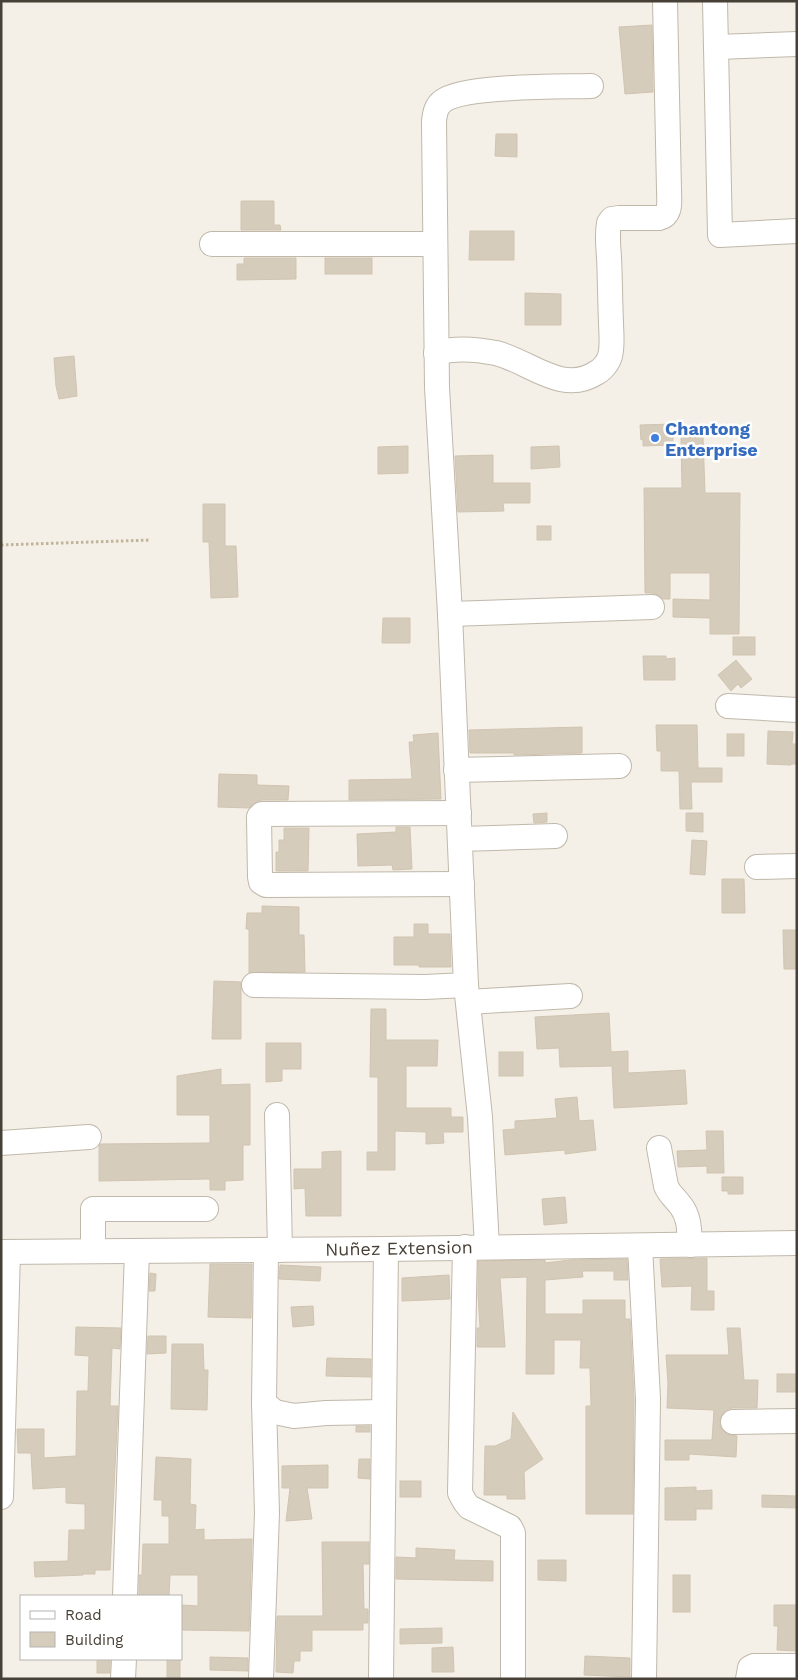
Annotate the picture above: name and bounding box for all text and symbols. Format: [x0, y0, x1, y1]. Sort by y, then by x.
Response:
place label: Chantong Enterprise [665, 418, 758, 460]
marker: Chantong Enterprise [649, 432, 661, 444]
street label: Nuñez Extension [325, 1236, 473, 1260]
legend [20, 1595, 182, 1660]
text: Road [65, 1606, 102, 1624]
text: Building [65, 1631, 123, 1649]

